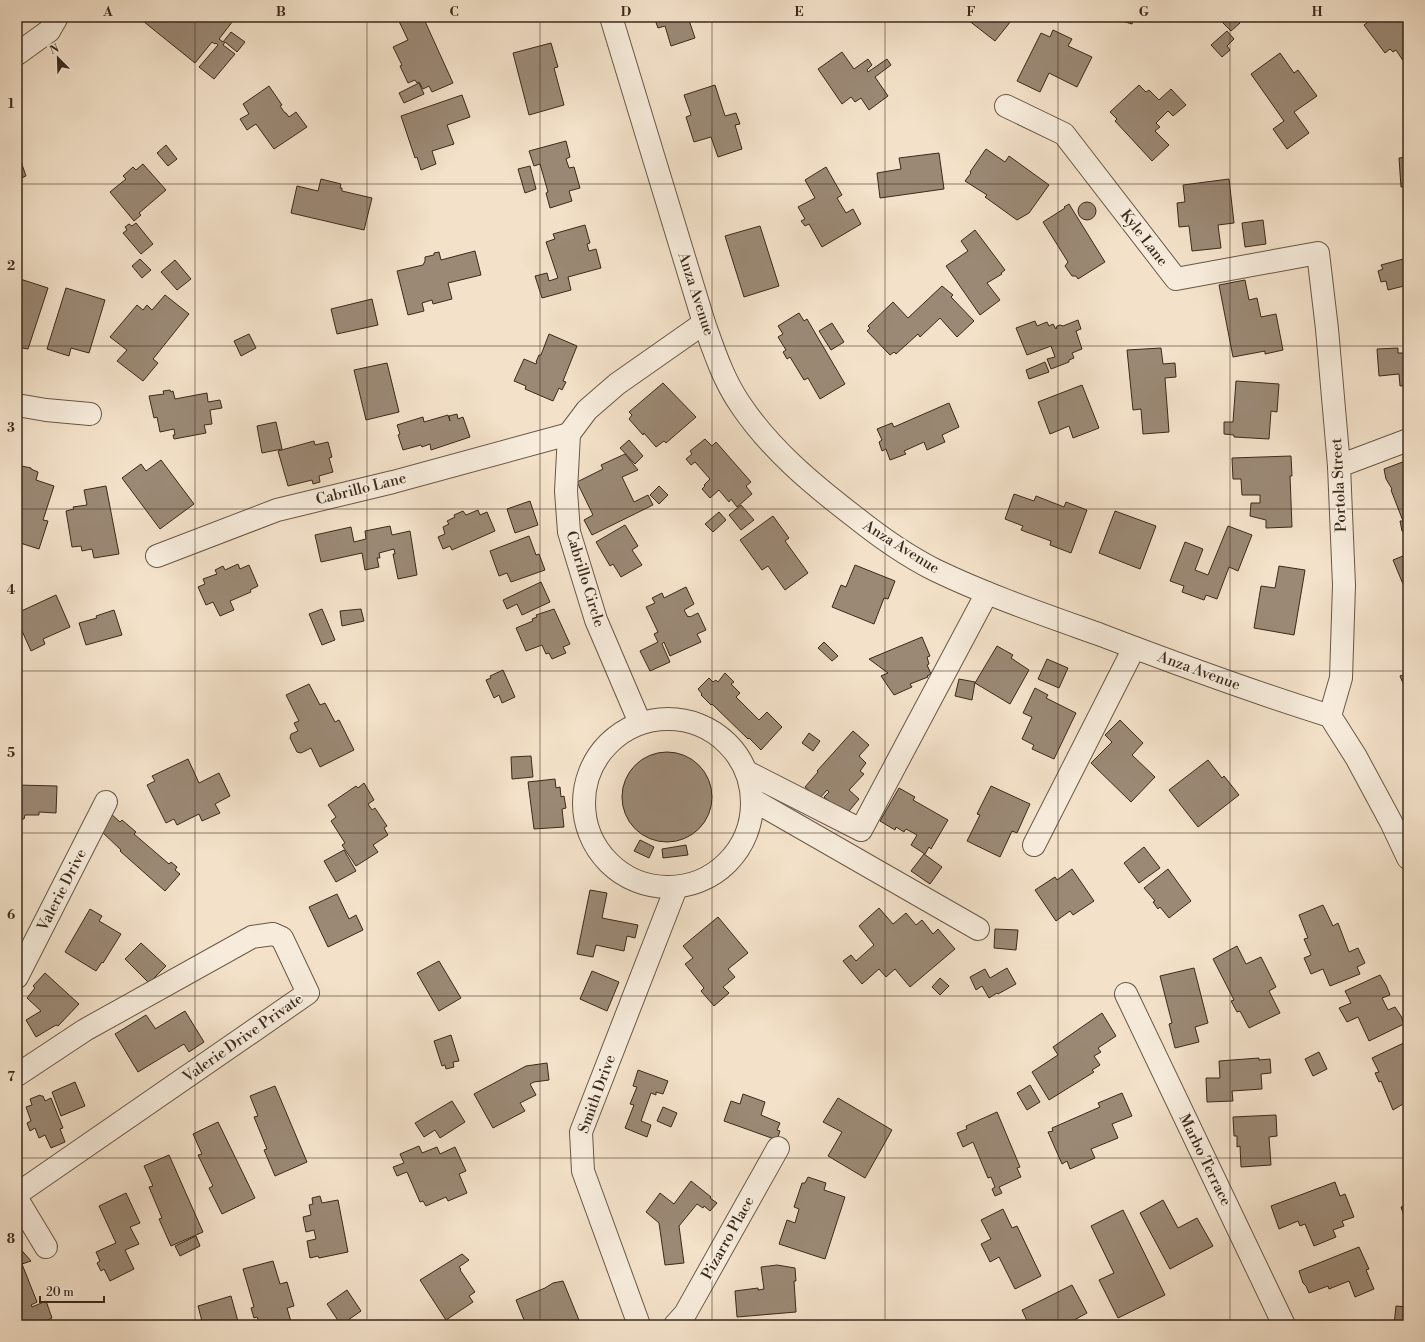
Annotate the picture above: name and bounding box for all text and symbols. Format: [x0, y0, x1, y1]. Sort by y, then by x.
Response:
text: A [102, 4, 113, 20]
text: B [276, 4, 286, 20]
text: C [449, 4, 459, 20]
text: D [621, 4, 631, 20]
text: E [794, 4, 804, 20]
text: F [966, 4, 976, 20]
text: G [1139, 4, 1150, 20]
text: H [1312, 4, 1323, 20]
north arrow [38, 38, 78, 78]
text: N [48, 41, 61, 58]
text: 1 [8, 96, 15, 112]
street label: Kyle Lane [1116, 206, 1172, 270]
street label: Anza Avenue [673, 249, 718, 338]
text: 2 [7, 258, 15, 274]
text: 3 [7, 420, 15, 436]
street label: Portola Street [1327, 437, 1351, 532]
street label: Cabrillo Lane [314, 469, 408, 509]
street label: Anza Avenue [858, 515, 943, 578]
street label: Cabrillo Circle [561, 529, 609, 629]
text: 4 [7, 582, 16, 598]
street label: Anza Avenue [1154, 647, 1243, 695]
text: 5 [7, 745, 15, 761]
street label: Valerie Drive [33, 846, 91, 935]
text: 6 [7, 907, 15, 923]
street label: Valerie Drive Private [178, 989, 307, 1087]
street label: Smith Drive [574, 1052, 620, 1136]
text: 7 [7, 1069, 15, 1085]
street label: Marbo Terrace [1175, 1111, 1235, 1209]
street label: Pizarro Place [697, 1193, 759, 1283]
text: 8 [7, 1231, 15, 1247]
scale bar [40, 1278, 104, 1304]
text: 20 m [46, 1285, 74, 1300]

